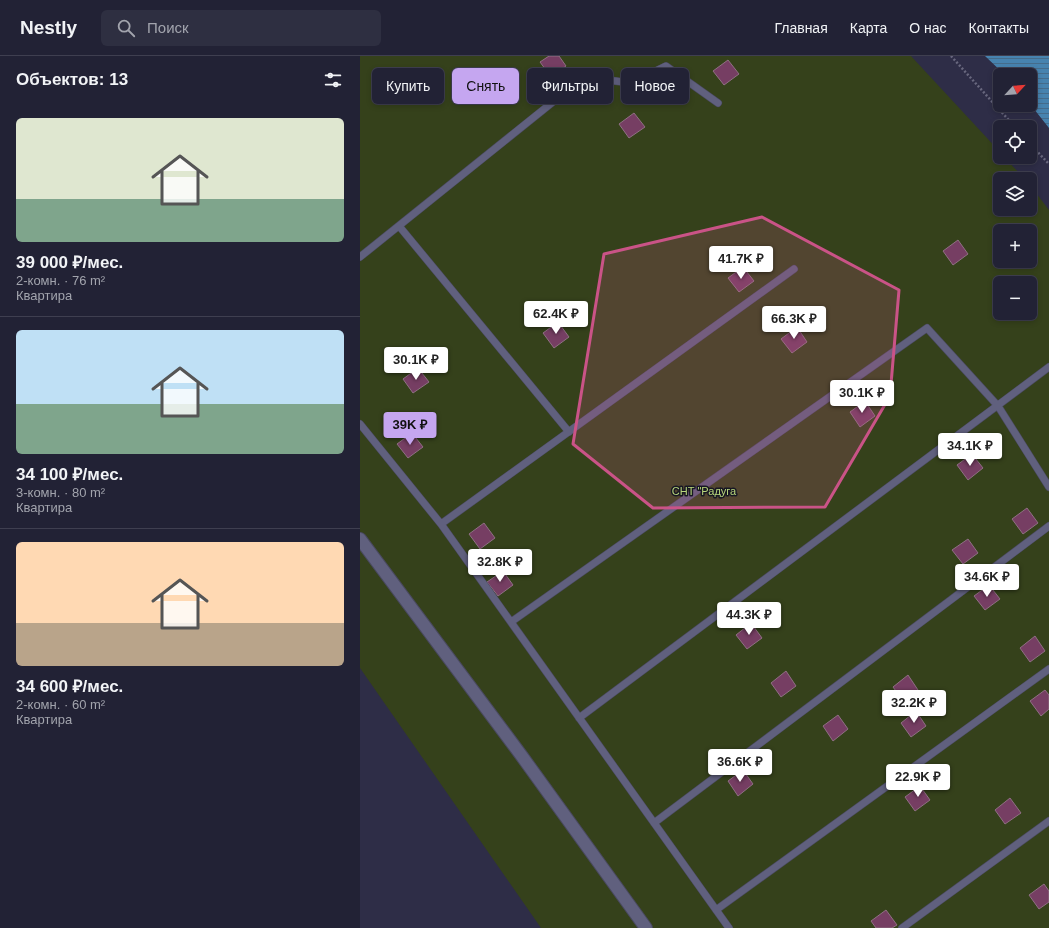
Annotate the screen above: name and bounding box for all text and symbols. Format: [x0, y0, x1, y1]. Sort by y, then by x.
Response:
search box [101, 10, 381, 46]
text: Nestly [20, 17, 77, 38]
icon: search [115, 17, 137, 39]
text: Поиск [147, 19, 189, 36]
text: Главная [774, 20, 828, 36]
text: Карта [850, 20, 887, 36]
text: О нас [909, 20, 947, 36]
text: Контакты [969, 20, 1029, 36]
chip: Купить [372, 68, 444, 104]
chip: Снять [452, 68, 519, 104]
chip: Фильтры [527, 68, 613, 104]
chip: Новое [621, 68, 689, 104]
north arrow [993, 68, 1037, 112]
map controls [993, 68, 1037, 320]
icon: filters [322, 69, 344, 91]
text: Объектов: 13 [16, 70, 128, 89]
button: locate [993, 120, 1037, 164]
icon: home [144, 144, 216, 216]
button: layers [993, 172, 1037, 216]
button: + [993, 224, 1037, 268]
pin: 41.7K ₽ [704, 246, 778, 280]
text: 41.7K ₽ [718, 251, 764, 266]
text: 39 000 ₽/мес. [16, 253, 123, 272]
text: 2-комн. · 76 m² [16, 273, 105, 288]
button: − [993, 276, 1037, 320]
text: Квартира [16, 288, 72, 303]
pin: 62.4K ₽ [519, 301, 593, 335]
text: 62.4K ₽ [533, 306, 579, 321]
pin: 66.3K ₽ [757, 306, 831, 340]
text: 66.3K ₽ [771, 311, 817, 326]
pin: 30.1K ₽ [379, 347, 453, 381]
text: 30.1K ₽ [393, 352, 439, 367]
icon: home [144, 356, 216, 428]
pin: 30.1K ₽ [825, 380, 899, 414]
text: 30.1K ₽ [839, 385, 885, 400]
pin: 39K ₽ [382, 412, 438, 446]
text: 39K ₽ [392, 417, 428, 432]
pin: 34.1K ₽ [933, 433, 1007, 467]
text: 34.1K ₽ [947, 438, 993, 453]
text: 34 100 ₽/мес. [16, 465, 123, 484]
text: 3-комн. · 80 m² [16, 485, 105, 500]
park label: СНТ "Радуга [672, 485, 737, 497]
text: Квартира [16, 500, 72, 515]
pin: 32.8K ₽ [463, 549, 537, 583]
text: 32.8K ₽ [477, 554, 523, 569]
pin: 34.6K ₽ [950, 564, 1024, 598]
icon: home [144, 568, 216, 640]
text: 34.6K ₽ [964, 569, 1010, 584]
pin: 44.3K ₽ [712, 602, 786, 636]
text: 44.3K ₽ [726, 607, 772, 622]
text: 34 600 ₽/мес. [16, 677, 123, 696]
pin: 32.2K ₽ [877, 690, 951, 724]
text: 32.2K ₽ [891, 695, 937, 710]
text: 2-комн. · 60 m² [16, 697, 105, 712]
text: Квартира [16, 712, 72, 727]
pin: 36.6K ₽ [703, 749, 777, 783]
text: 36.6K ₽ [717, 754, 763, 769]
pin: 22.9K ₽ [881, 764, 955, 798]
text: 22.9K ₽ [895, 769, 941, 784]

